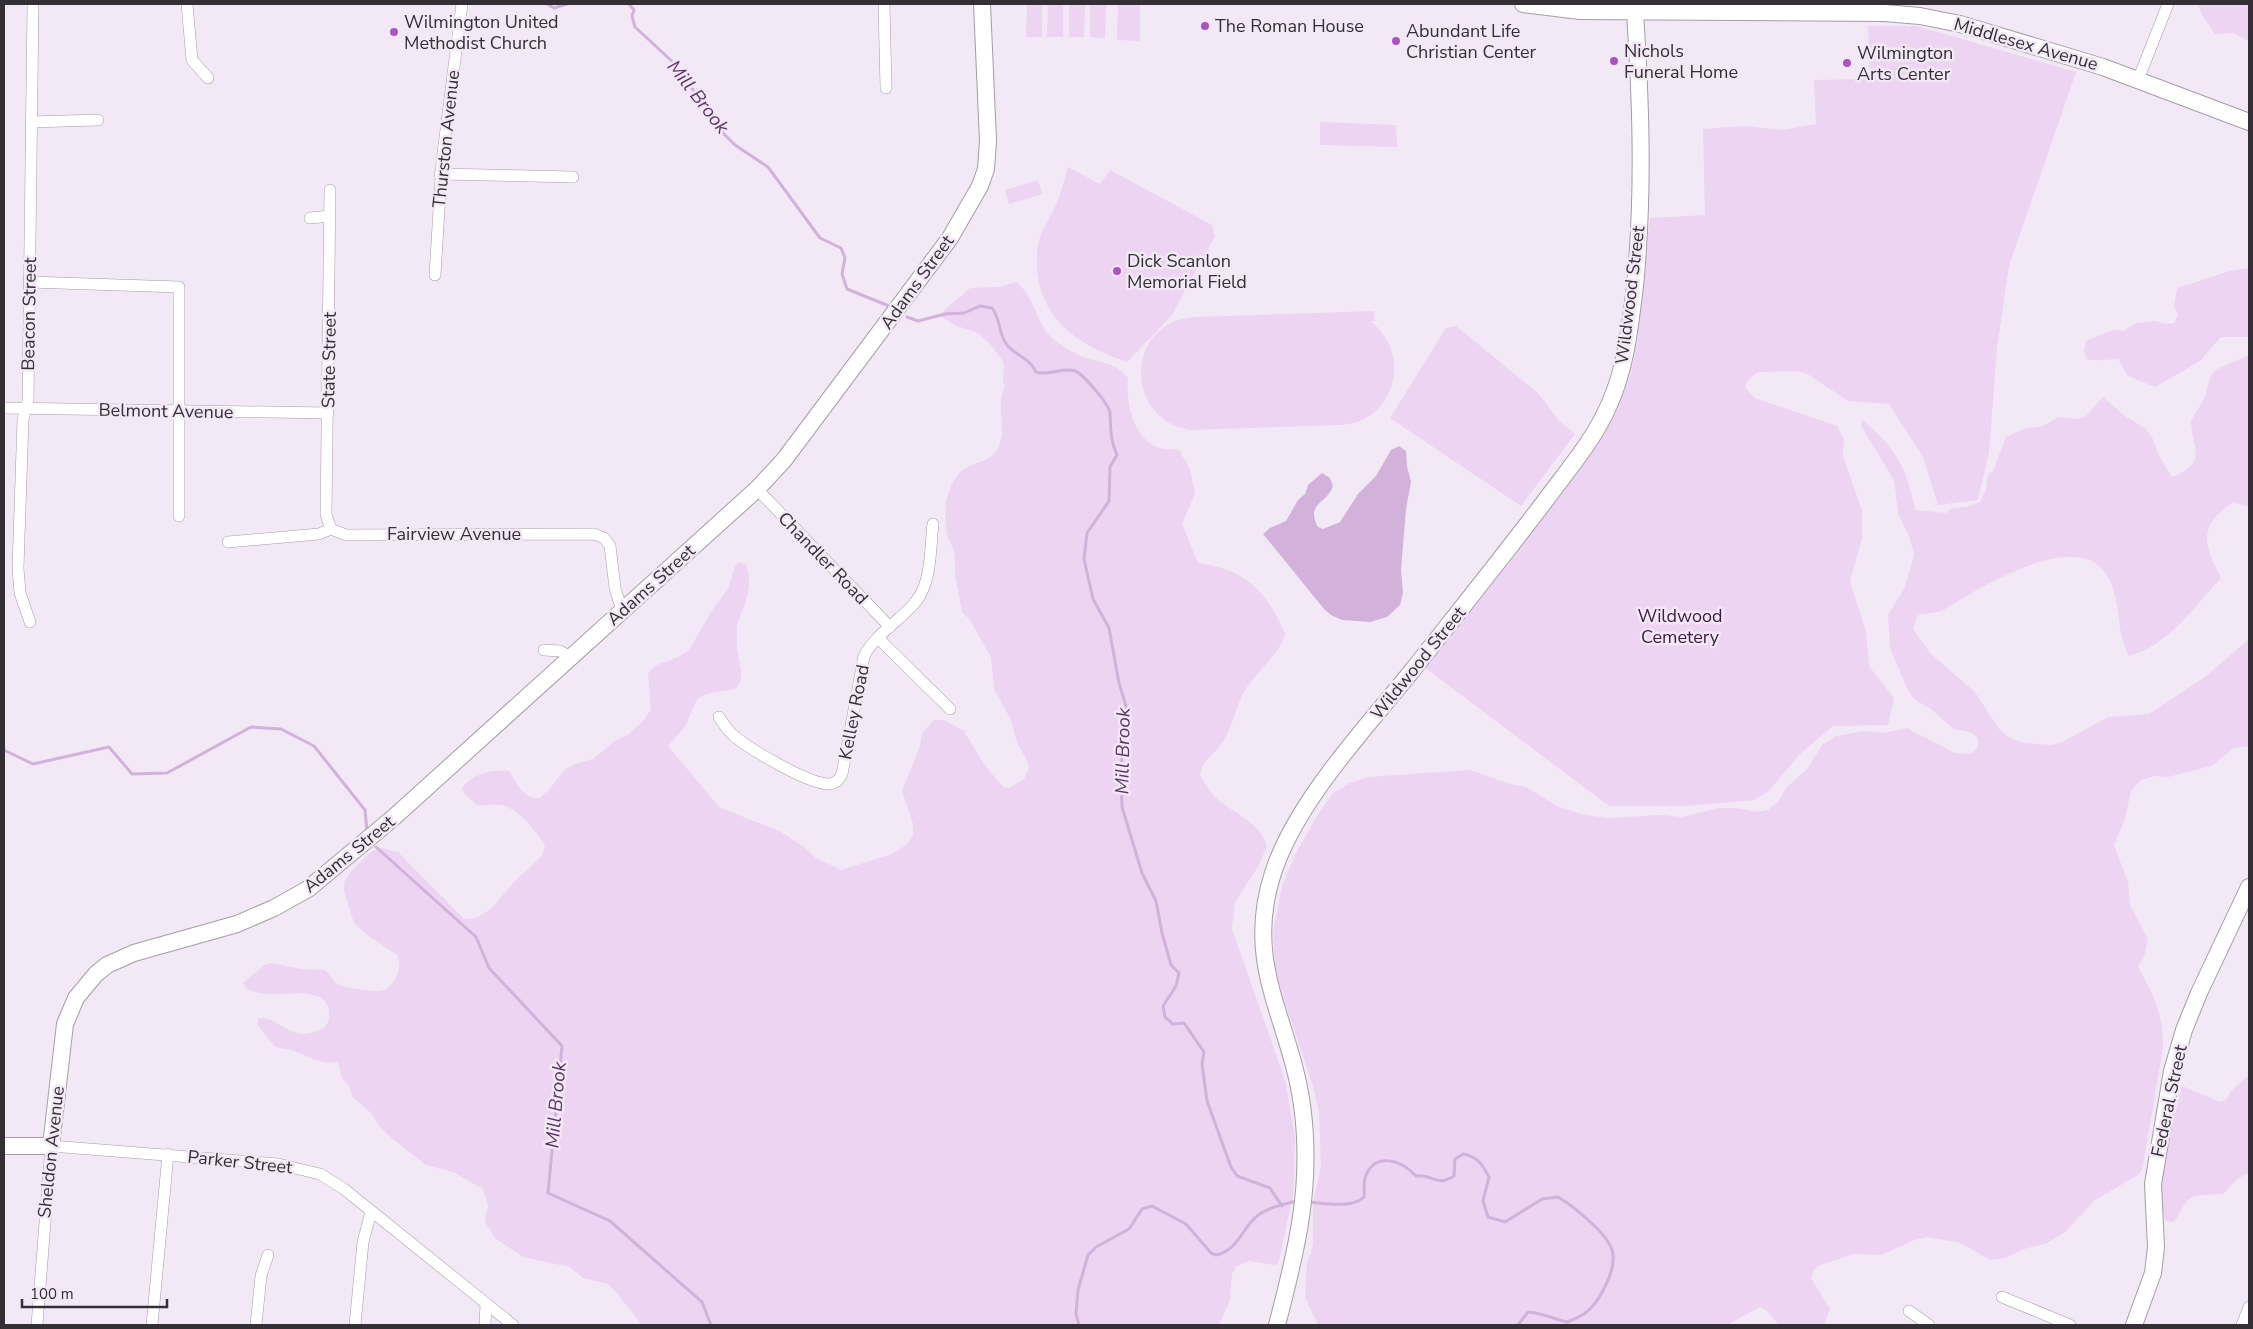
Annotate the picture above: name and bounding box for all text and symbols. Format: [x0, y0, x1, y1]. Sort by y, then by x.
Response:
place label: Wilmington United Methodist Church [404, 10, 559, 55]
street label: Middlesex Avenue [1951, 12, 2101, 76]
place label: The Roman House [1215, 14, 1364, 38]
place label: Abundant Life Christian Center [1406, 19, 1536, 64]
marker: The Roman House [1199, 20, 1211, 32]
marker: Wilmington United Methodist Church [388, 26, 400, 38]
marker: Abundant Life Christian Center [1390, 35, 1402, 47]
place label: Nichols Funeral Home [1624, 39, 1738, 84]
place label: Wilmington Arts Center [1857, 41, 1953, 86]
water label: Mill Brook [661, 55, 735, 140]
marker: Nichols Funeral Home [1608, 55, 1620, 67]
marker: Wilmington Arts Center [1841, 57, 1853, 69]
street label: Thurston Avenue [427, 69, 465, 209]
street label: Wildwood Street [1610, 224, 1650, 365]
street label: Adams Street [875, 230, 960, 334]
place label: Dick Scanlon Memorial Field [1127, 249, 1247, 294]
street label: Beacon Street [16, 256, 42, 371]
marker: Dick Scanlon Memorial Field [1111, 265, 1123, 277]
street label: State Street [316, 311, 342, 408]
street label: Belmont Avenue [98, 398, 234, 424]
street label: Chandler Road [773, 506, 873, 610]
street label: Fairview Avenue [387, 522, 521, 546]
street label: Adams Street [602, 539, 701, 631]
street label: Wildwood Street [1365, 601, 1471, 725]
park label: Wildwood Cemetery [1637, 604, 1723, 649]
street label: Kelley Road [833, 662, 875, 762]
water label: Mill Brook [1109, 707, 1137, 795]
street label: Adams Street [298, 809, 400, 898]
street label: Federal Street [2145, 1042, 2193, 1159]
water label: Mill Brook [539, 1060, 573, 1149]
street label: Sheldon Avenue [32, 1085, 70, 1219]
street label: Parker Street [186, 1145, 294, 1180]
scale bar [22, 1276, 168, 1308]
text: 100 m [30, 1284, 74, 1304]

